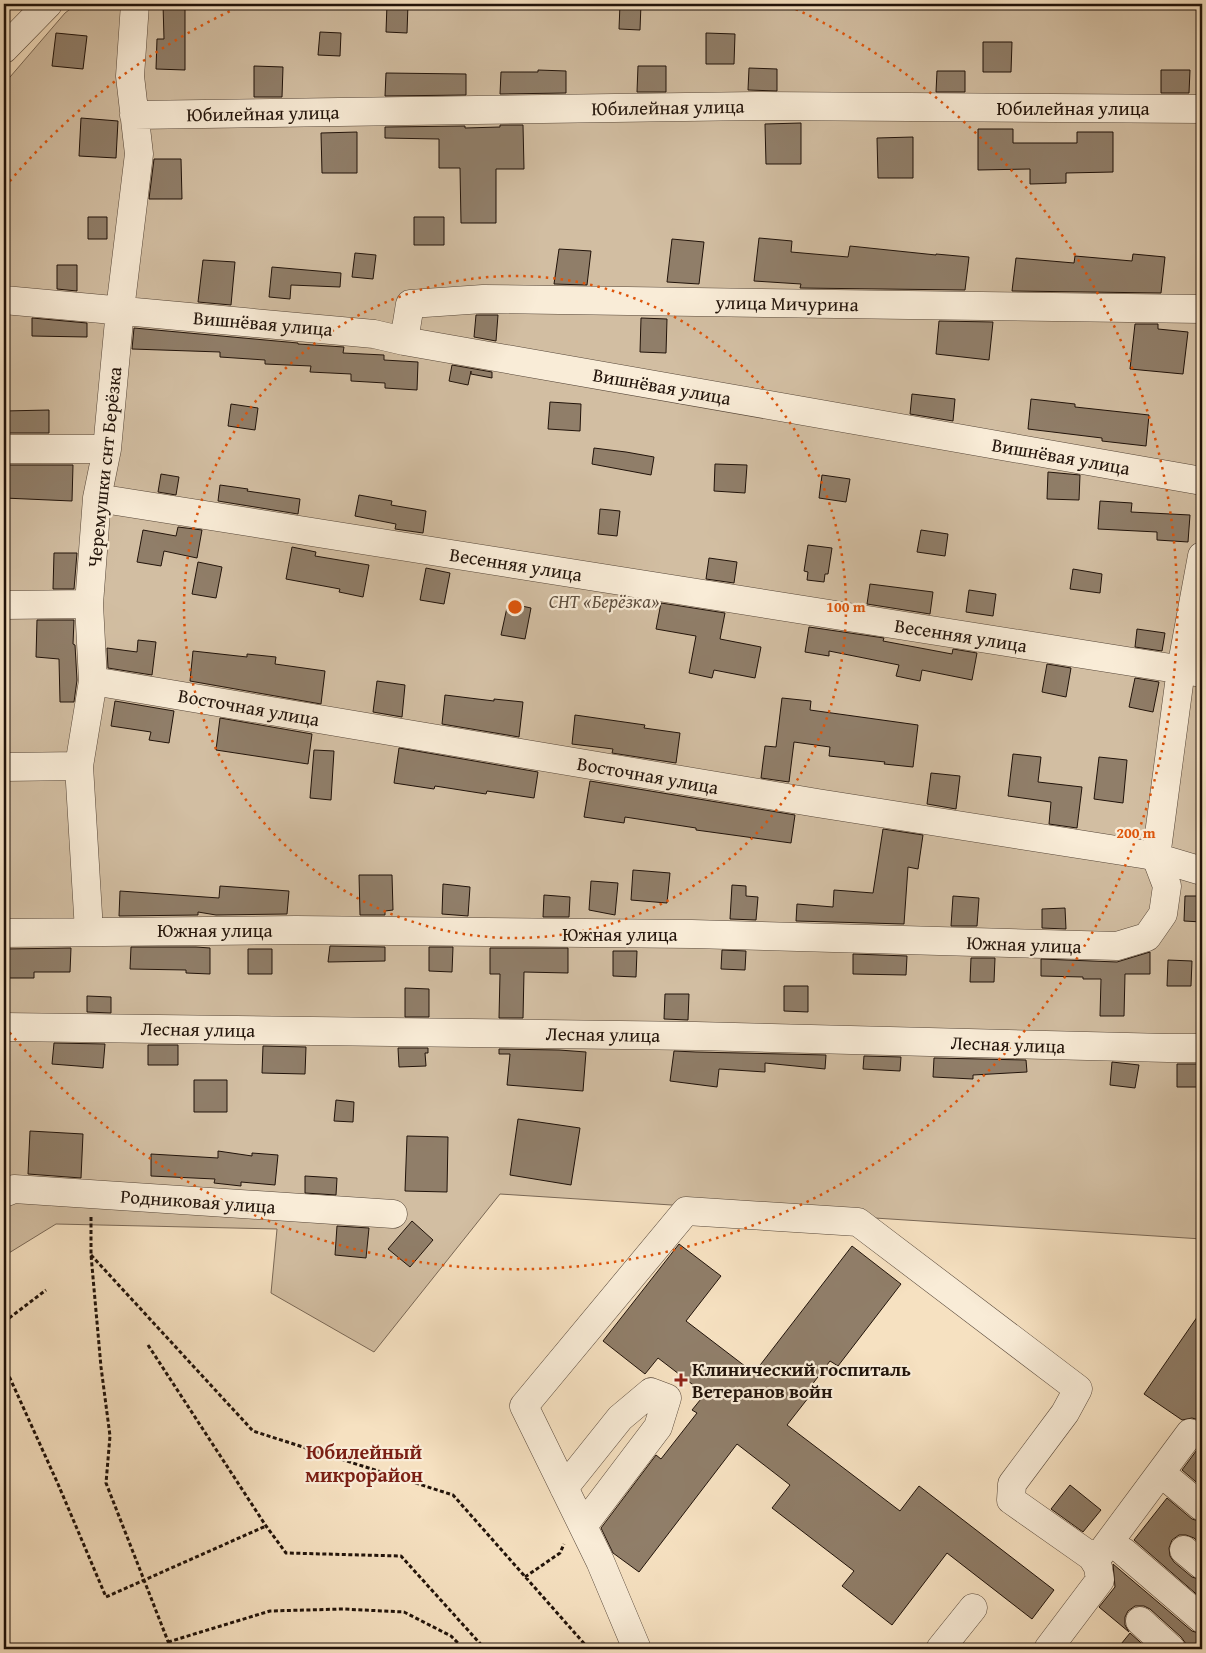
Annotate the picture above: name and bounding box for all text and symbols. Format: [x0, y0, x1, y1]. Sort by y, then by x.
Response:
street label: Юбилейная улица [591, 92, 745, 122]
street label: Юбилейная улица [996, 94, 1150, 122]
street label: Юбилейная улица [186, 98, 340, 128]
street label: улица Мичурина [714, 288, 859, 318]
street label: Вишнёвая улица [192, 303, 334, 343]
street label: Вишнёвая улица [591, 360, 733, 412]
street label: Черемушки снт Берёзка [80, 365, 128, 569]
street label: Вишнёвая улица [990, 430, 1132, 482]
street label: Весенняя улица [448, 540, 584, 588]
park label: СНТ «Берёзка» [549, 587, 659, 615]
text: 100 m [826, 596, 866, 617]
centre of rings [506, 598, 524, 616]
street label: Весенняя улица [893, 611, 1029, 659]
street label: Восточная улица [176, 681, 322, 733]
street label: Восточная улица [575, 749, 721, 801]
text: 200 m [1116, 822, 1156, 843]
street label: Южная улица [157, 916, 273, 944]
street label: Южная улица [562, 920, 678, 948]
street label: Южная улица [966, 928, 1082, 960]
street label: Лесная улица [140, 1014, 256, 1044]
street label: Лесная улица [545, 1019, 661, 1049]
street label: Лесная улица [950, 1028, 1066, 1060]
street label: Родниковая улица [119, 1182, 277, 1220]
place label: Клинический госпиталь Ветеранов войн [692, 1355, 911, 1405]
marker: Клинический госпиталь Ветеранов войн [674, 1373, 688, 1387]
district label: Юбилейный микрорайон [305, 1437, 423, 1489]

